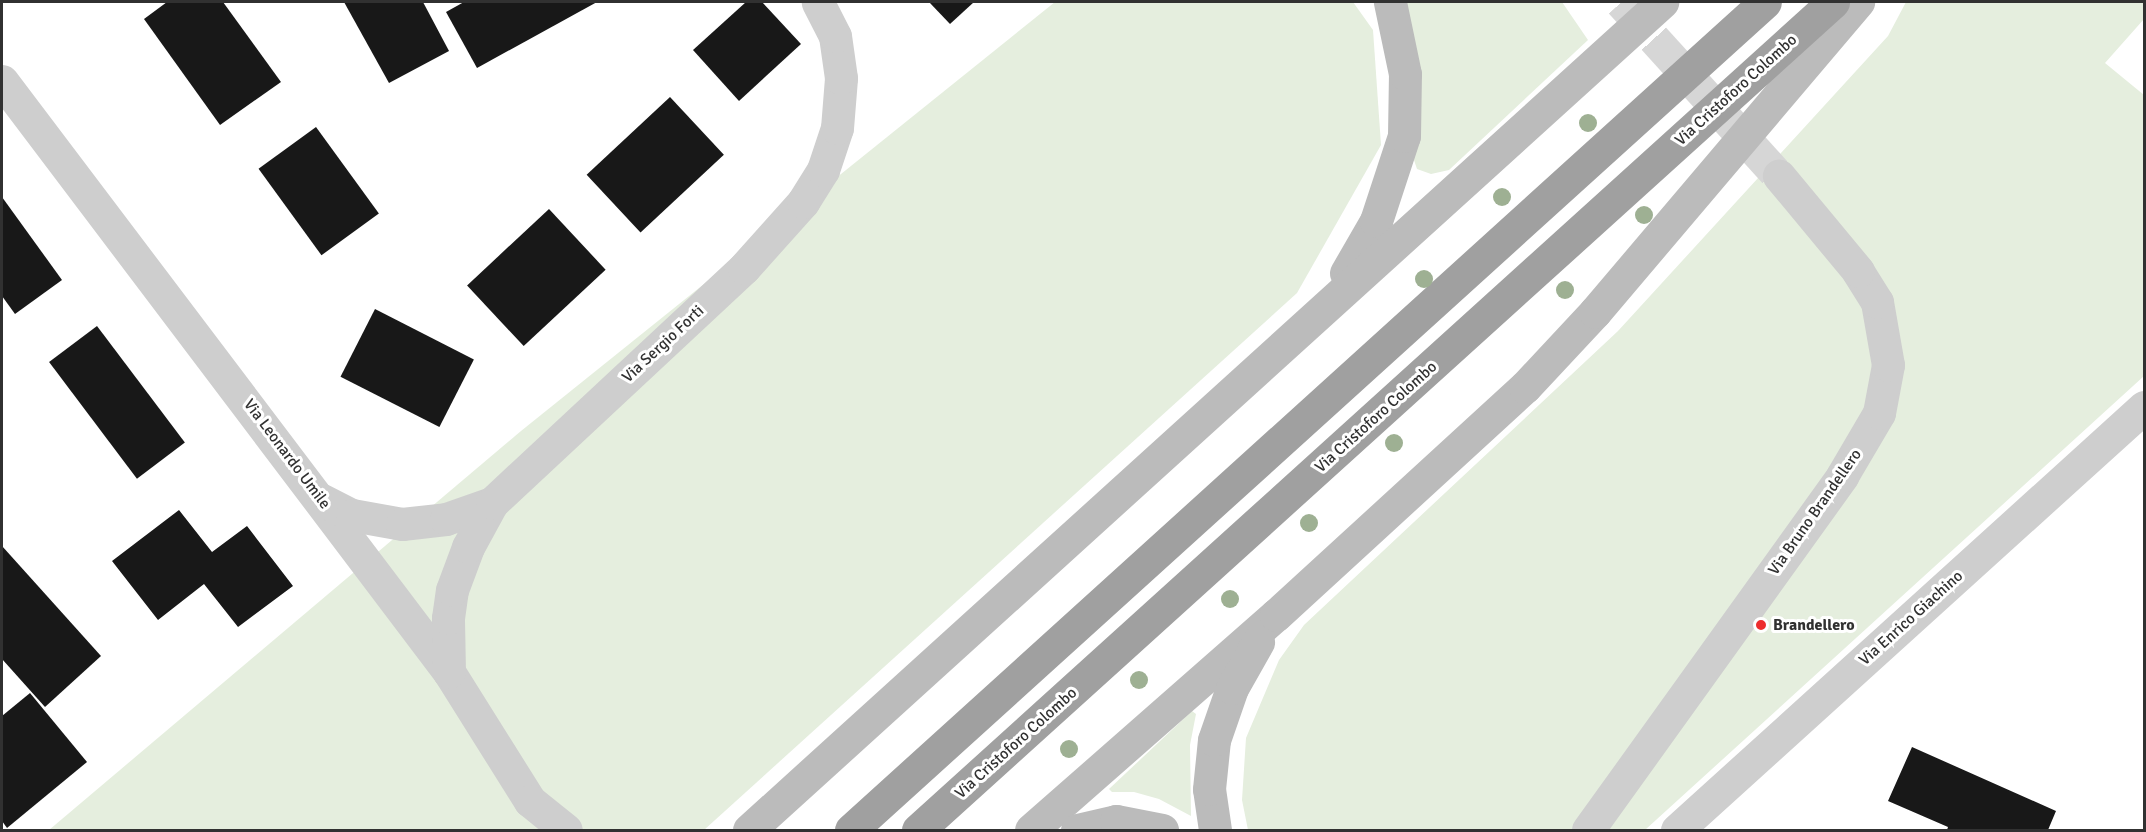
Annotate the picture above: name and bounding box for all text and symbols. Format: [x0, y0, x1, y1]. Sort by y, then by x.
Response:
street label: Via Cristoforo Colombo [1671, 30, 1801, 150]
street label: Via Sergio Forti [618, 301, 708, 387]
street label: Via Cristoforo Colombo [1311, 357, 1441, 477]
street label: Via Leonardo Umile [239, 395, 335, 513]
street label: Via Bruno Brandellero [1764, 445, 1866, 579]
street label: Via Enrico Giachino [1855, 566, 1967, 670]
place label: Brandellero [1773, 615, 1855, 635]
marker: Brandellero [1754, 618, 1768, 632]
street label: Via Cristoforo Colombo [951, 683, 1081, 803]

